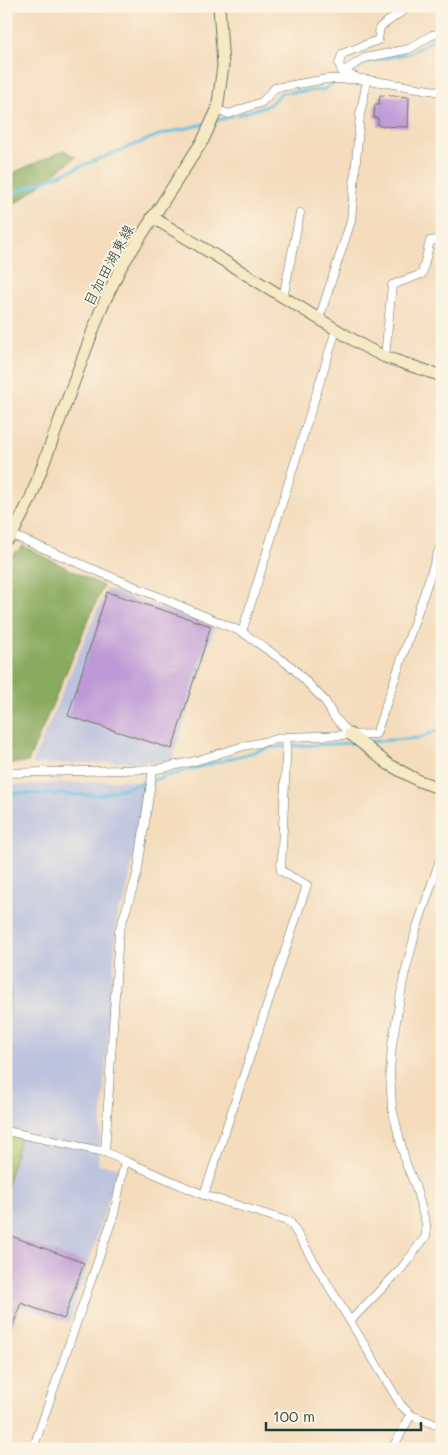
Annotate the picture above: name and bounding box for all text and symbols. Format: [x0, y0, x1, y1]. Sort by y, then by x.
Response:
street label: 目加田湖東線 [78, 221, 138, 309]
scale bar [266, 1400, 420, 1432]
text: 100 m [273, 1406, 315, 1426]

